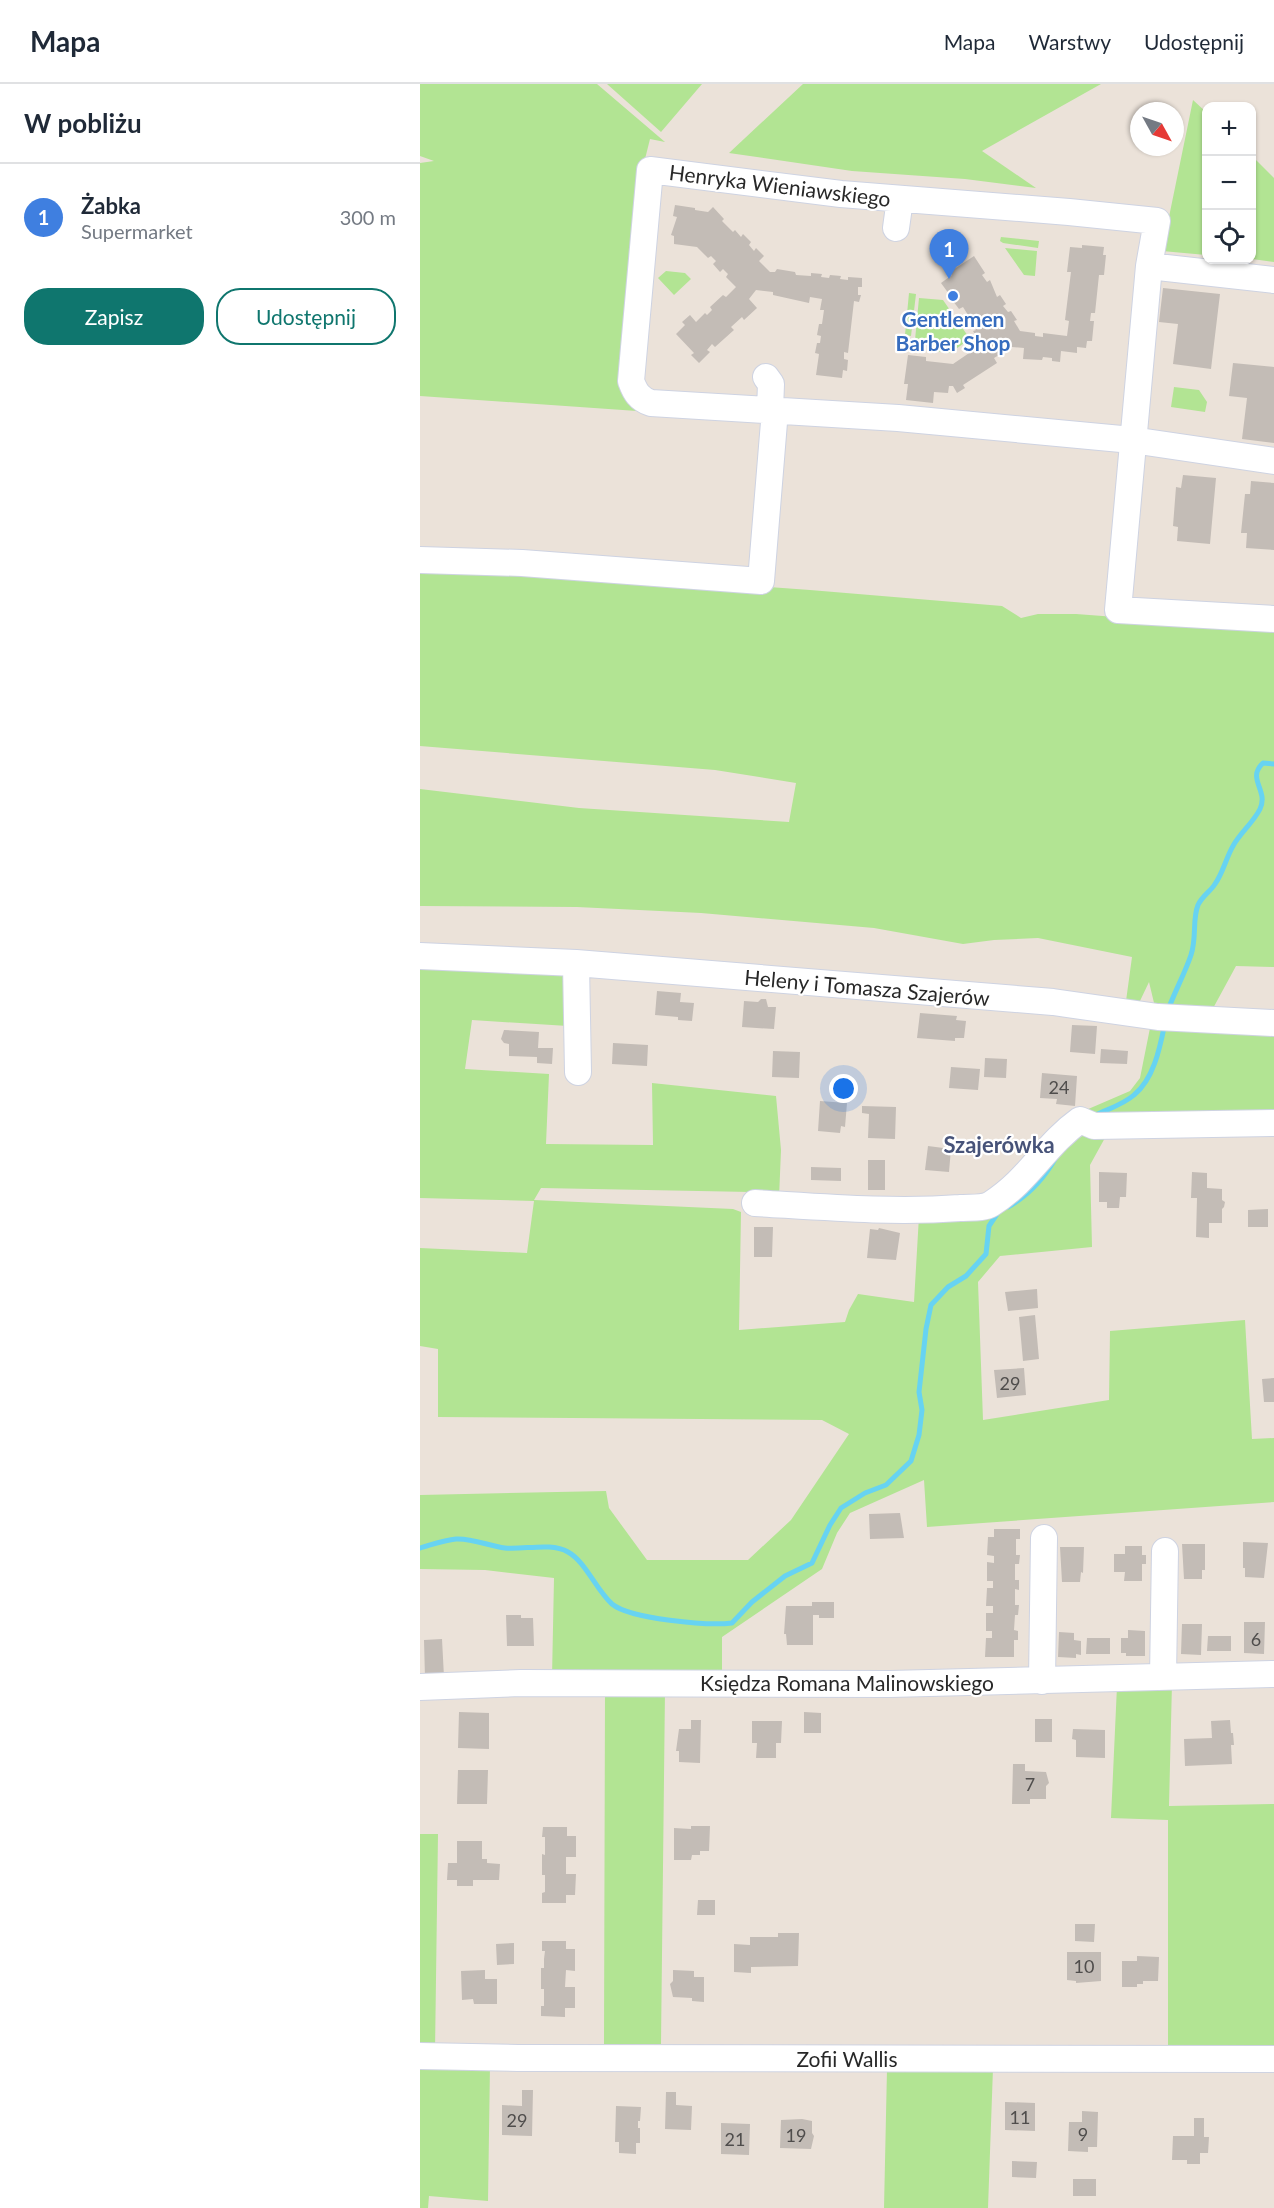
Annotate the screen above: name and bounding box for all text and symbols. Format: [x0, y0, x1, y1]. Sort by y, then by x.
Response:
text: Mapa [30, 24, 100, 58]
text: Mapa [944, 29, 996, 54]
text: Warstwy [1029, 29, 1111, 54]
text: Udostępnij [1144, 29, 1244, 54]
north arrow [1130, 102, 1184, 156]
map controls [1202, 102, 1256, 264]
button: + [1202, 102, 1256, 156]
text: W pobliżu [24, 107, 142, 139]
button: − [1202, 156, 1256, 210]
street label: Henryka Wieniawskiego [668, 159, 892, 211]
text: Żabka [81, 192, 141, 219]
text: 1 [38, 205, 49, 229]
text: 300 m [340, 205, 396, 229]
button: locate [1202, 210, 1256, 264]
text: Supermarket [81, 219, 193, 243]
pin: 1 [930, 230, 968, 279]
button: Zapisz [24, 288, 204, 345]
button: Udostępnij [216, 288, 396, 345]
marker: Gentlemen Barber Shop [946, 289, 960, 303]
place label: Gentlemen Barber Shop [896, 306, 1011, 355]
street label: Heleny i Tomasza Szajerów [743, 964, 991, 1010]
your location [829, 1074, 858, 1103]
house number: 24 [1049, 1076, 1069, 1098]
district label: Szajerówka [943, 1131, 1055, 1158]
house number: 29 [1000, 1372, 1020, 1394]
house number: 6 [1251, 1628, 1261, 1650]
street label: Księdza Romana Malinowskiego [700, 1670, 994, 1695]
house number: 7 [1025, 1773, 1035, 1795]
house number: 10 [1074, 1955, 1094, 1977]
street label: Zofii Wallis [796, 2046, 898, 2071]
house number: 11 [1010, 2106, 1030, 2128]
house number: 29 [507, 2109, 527, 2131]
house number: 9 [1078, 2123, 1088, 2145]
house number: 19 [786, 2124, 806, 2146]
house number: 21 [725, 2128, 745, 2150]

